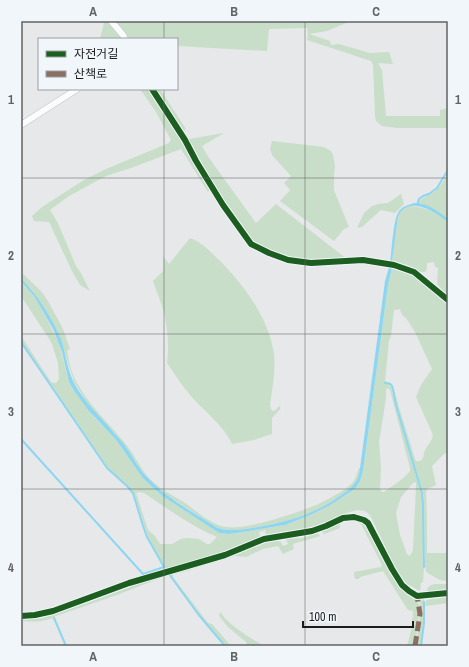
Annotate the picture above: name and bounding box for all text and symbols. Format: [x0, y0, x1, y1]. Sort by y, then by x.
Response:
text: A [89, 3, 97, 20]
text: B [230, 3, 238, 20]
text: C [372, 3, 380, 20]
legend [38, 38, 178, 90]
text: 자전거길 [74, 46, 118, 62]
text: 산책로 [74, 66, 107, 82]
text: 1 [8, 91, 14, 108]
text: 1 [455, 91, 461, 108]
text: 2 [8, 247, 14, 264]
text: 2 [455, 247, 461, 264]
text: 3 [8, 403, 14, 420]
text: 3 [455, 403, 461, 420]
text: 4 [8, 559, 14, 576]
text: 4 [455, 559, 461, 576]
scale bar [303, 603, 413, 629]
text: 100 m [309, 609, 336, 625]
text: A [89, 648, 97, 665]
text: B [230, 648, 238, 665]
text: C [372, 648, 380, 665]

